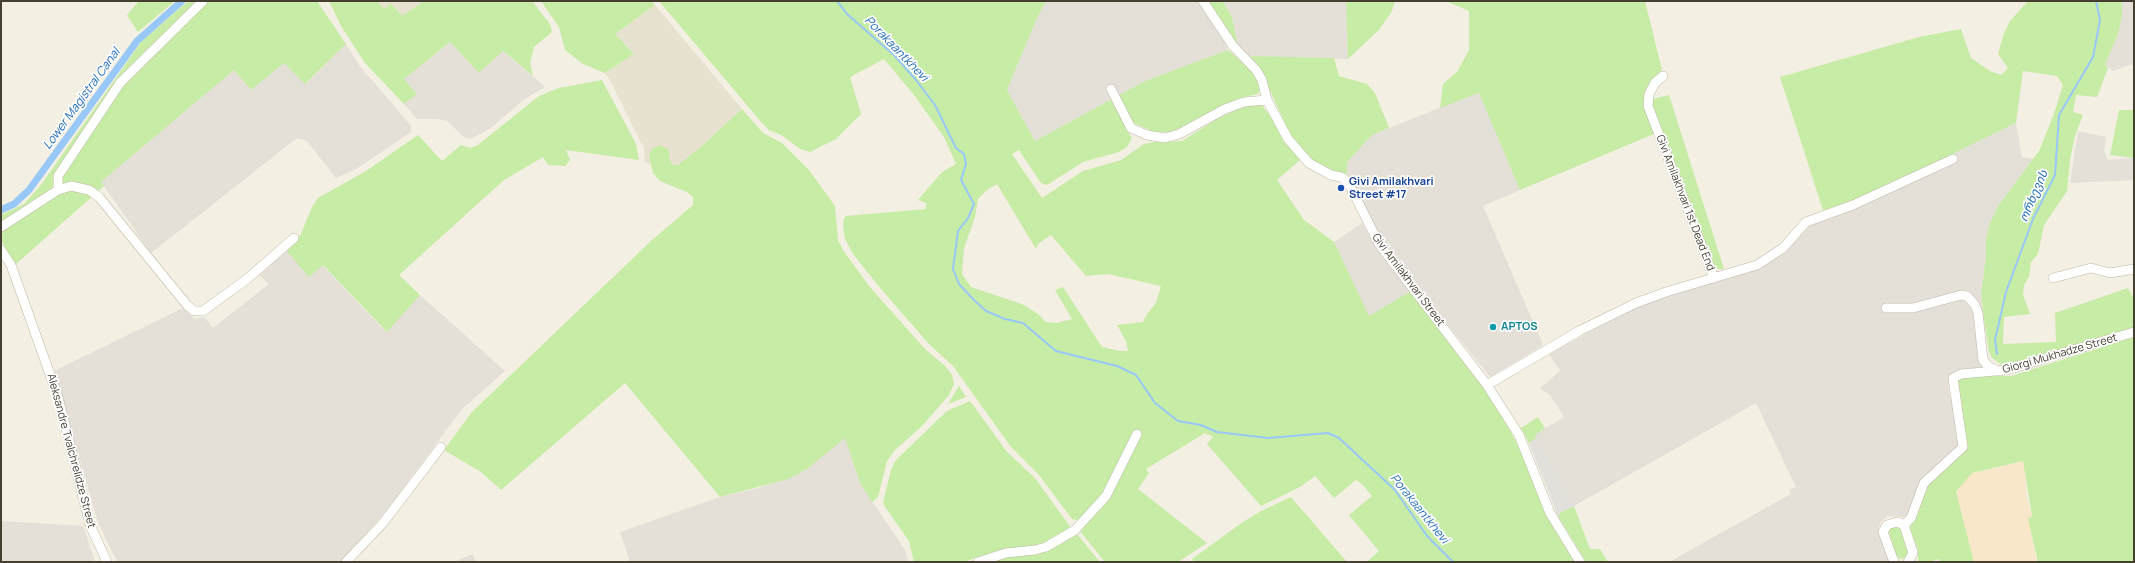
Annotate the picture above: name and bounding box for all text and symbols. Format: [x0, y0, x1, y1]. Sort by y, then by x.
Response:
water label: Porakaantkhevi [861, 13, 931, 85]
water label: Lower Magistral Canal [41, 46, 123, 152]
street label: Givi Amilakhvari 1st Dead End [1653, 133, 1717, 273]
water label: ორხევის [2017, 168, 2051, 224]
place label: Givi Amilakhvari Street #17 [1349, 175, 1434, 201]
marker: Givi Amilakhvari Street #17 [1336, 183, 1346, 193]
street label: Givi Amilakhvari Street [1369, 231, 1447, 329]
place label: APTOS [1501, 320, 1538, 334]
marker: APTOS [1488, 322, 1498, 332]
street label: Giorgi Mukhadze Street [2001, 331, 2119, 377]
street label: Aleksandre Tvalchrelidze Street [44, 372, 98, 530]
water label: Porakaantkhevi [1387, 471, 1451, 547]

